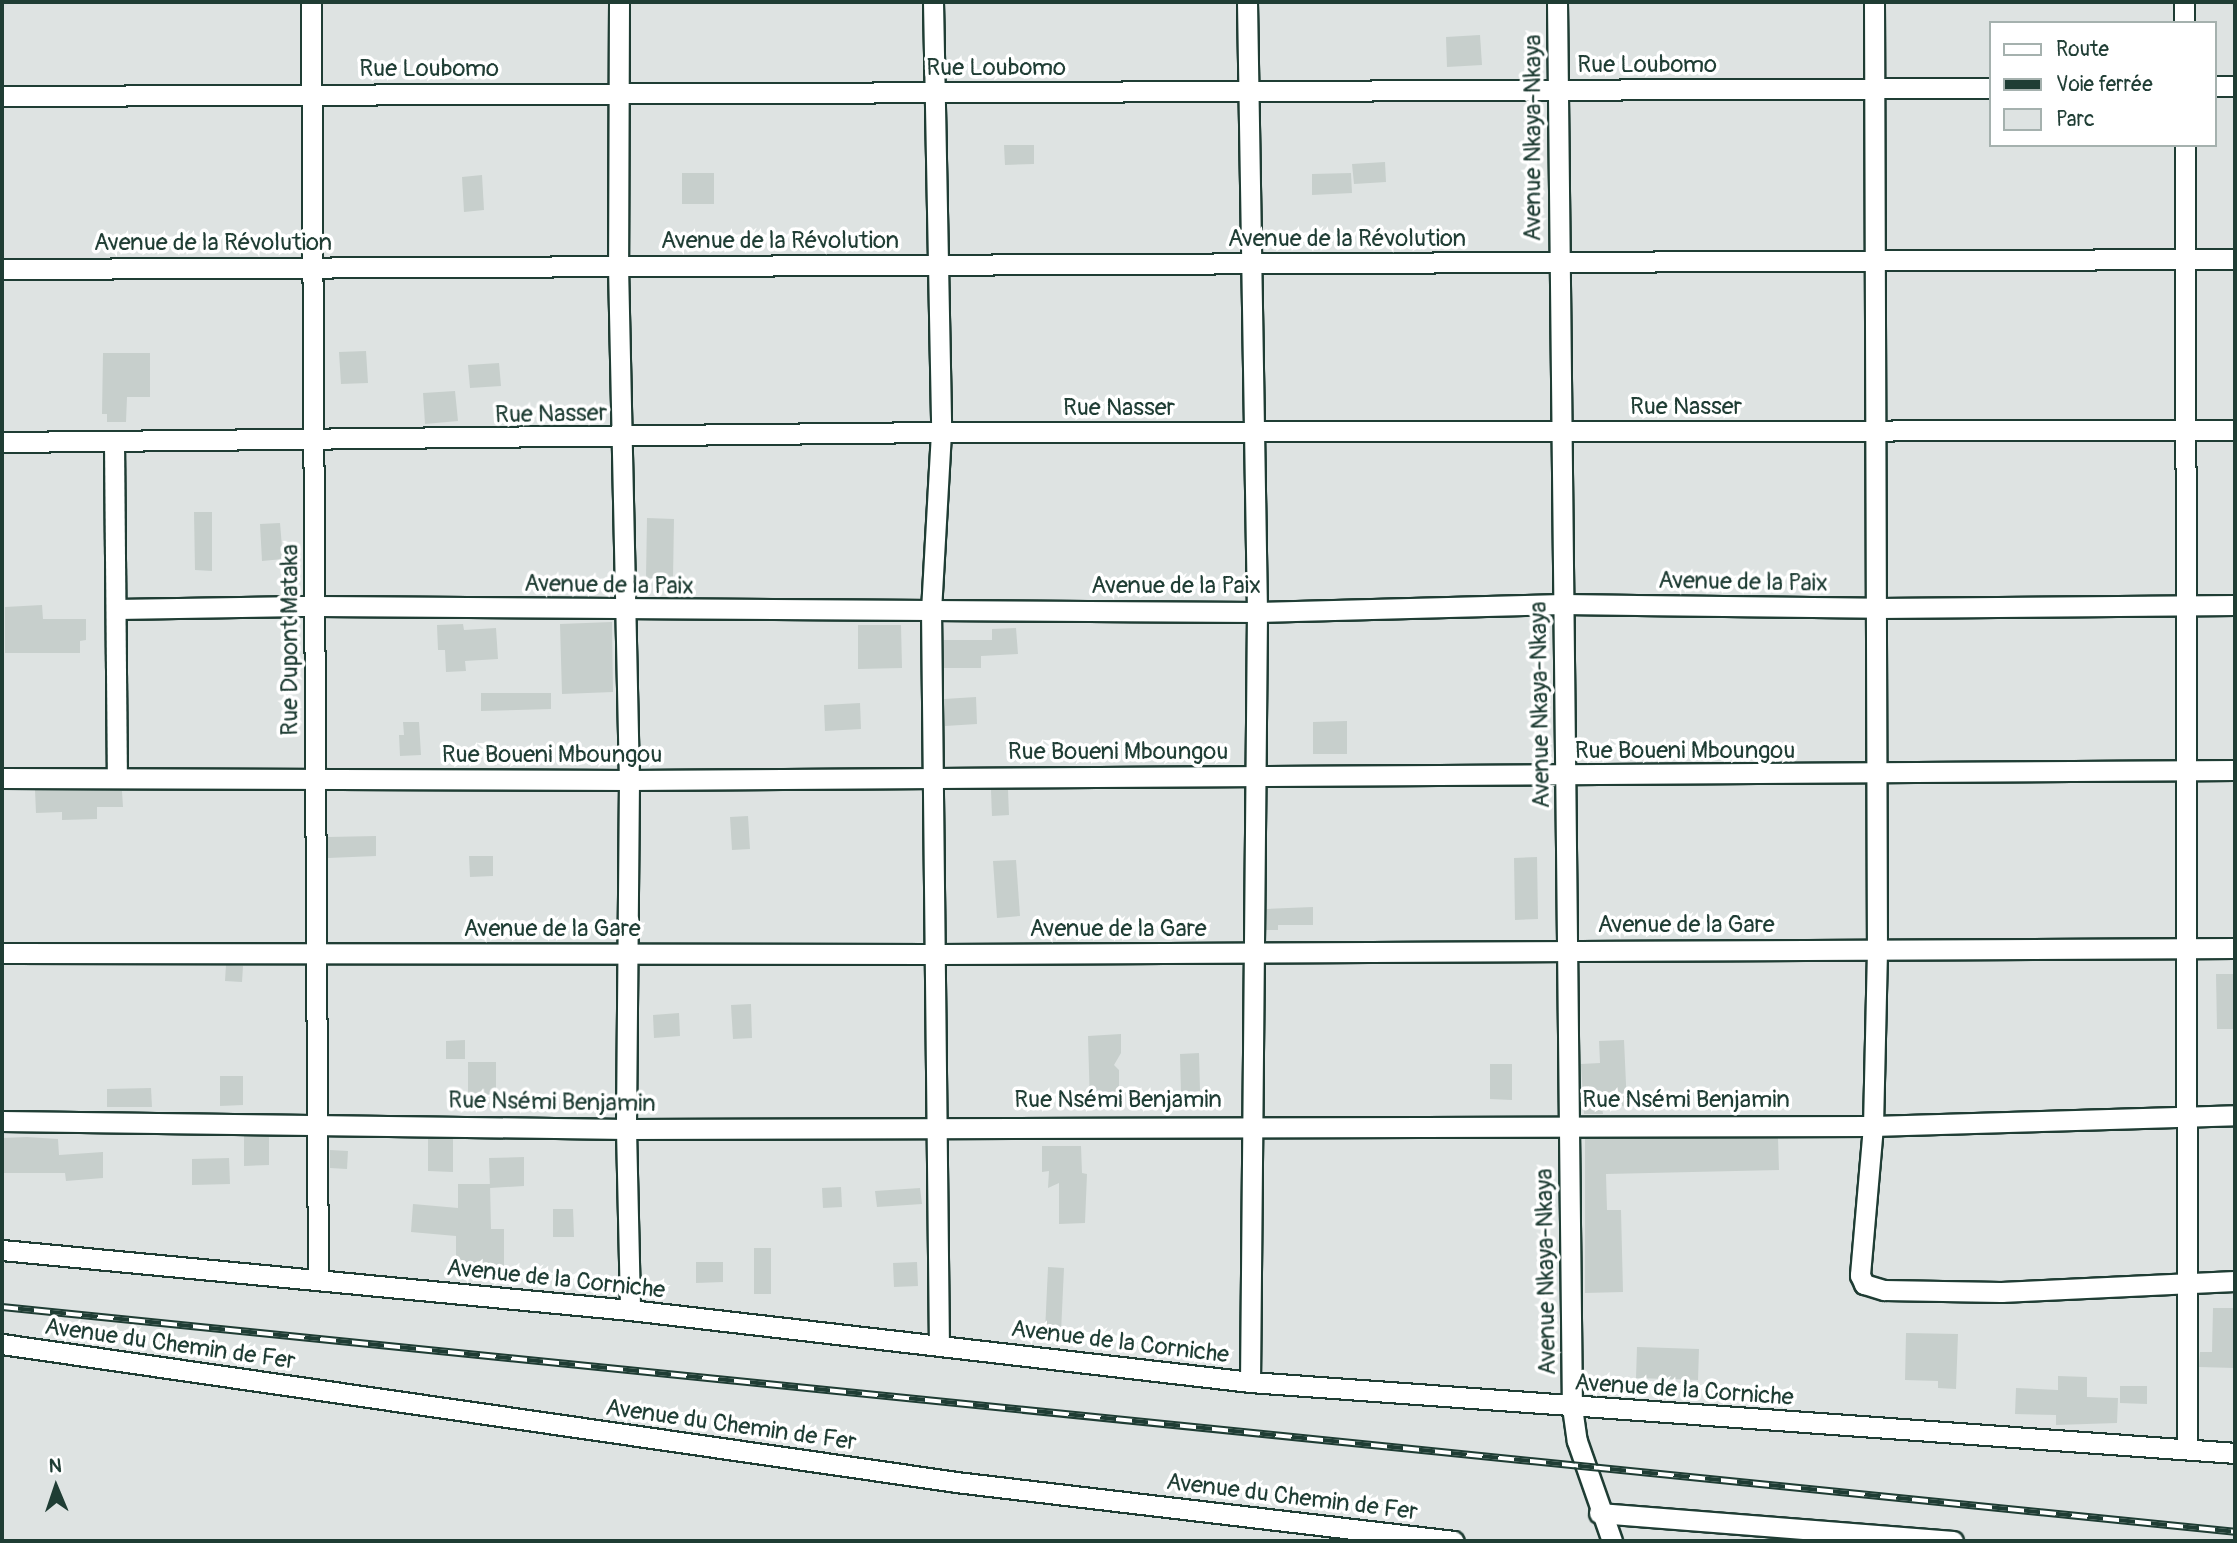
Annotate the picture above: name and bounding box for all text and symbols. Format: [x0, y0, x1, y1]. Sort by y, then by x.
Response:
legend [1988, 21, 2216, 147]
street label: Avenue Nkaya-Nkaya [1519, 35, 1547, 241]
text: Route [2056, 36, 2109, 63]
street label: Rue Loubomo [1577, 51, 1717, 79]
street label: Rue Loubomo [926, 54, 1066, 82]
street label: Rue Loubomo [359, 55, 499, 83]
text: Voie ferrée [2056, 71, 2153, 98]
text: Parc [2056, 106, 2095, 133]
street label: Avenue de la Révolution [1228, 225, 1466, 253]
street label: Avenue de la Révolution [661, 227, 899, 255]
street label: Avenue de la Révolution [94, 229, 332, 257]
street label: Rue Nasser [1630, 393, 1742, 421]
street label: Rue Nasser [1063, 394, 1175, 422]
street label: Rue Nasser [495, 399, 607, 429]
street label: Rue Dupont Mataka [276, 544, 304, 736]
street label: Avenue de la Paix [1658, 566, 1828, 598]
street label: Avenue de la Paix [524, 569, 694, 601]
street label: Avenue de la Paix [1091, 572, 1261, 600]
street label: Avenue Nkaya-Nkaya [1524, 601, 1556, 809]
street label: Rue Boueni Mboungou [1575, 737, 1795, 765]
street label: Rue Boueni Mboungou [1008, 738, 1228, 766]
street label: Rue Boueni Mboungou [442, 741, 662, 769]
street label: Avenue de la Gare [1597, 911, 1775, 939]
street label: Avenue de la Gare [463, 915, 641, 943]
street label: Avenue de la Gare [1029, 915, 1207, 943]
street label: Rue Nsémi Benjamin [448, 1086, 656, 1118]
street label: Rue Nsémi Benjamin [1014, 1086, 1222, 1114]
street label: Rue Nsémi Benjamin [1582, 1086, 1790, 1114]
street label: Avenue Nkaya-Nkaya [1530, 1168, 1562, 1376]
street label: Avenue de la Corniche [445, 1253, 667, 1305]
street label: Avenue du Chemin de Fer [43, 1312, 297, 1376]
street label: Avenue de la Corniche [1009, 1314, 1231, 1370]
street label: Avenue de la Corniche [1574, 1368, 1794, 1412]
street label: Avenue du Chemin de Fer [604, 1393, 858, 1457]
north arrow [21, 1452, 91, 1522]
text: N [48, 1454, 62, 1478]
street label: Avenue du Chemin de Fer [1165, 1467, 1419, 1527]

